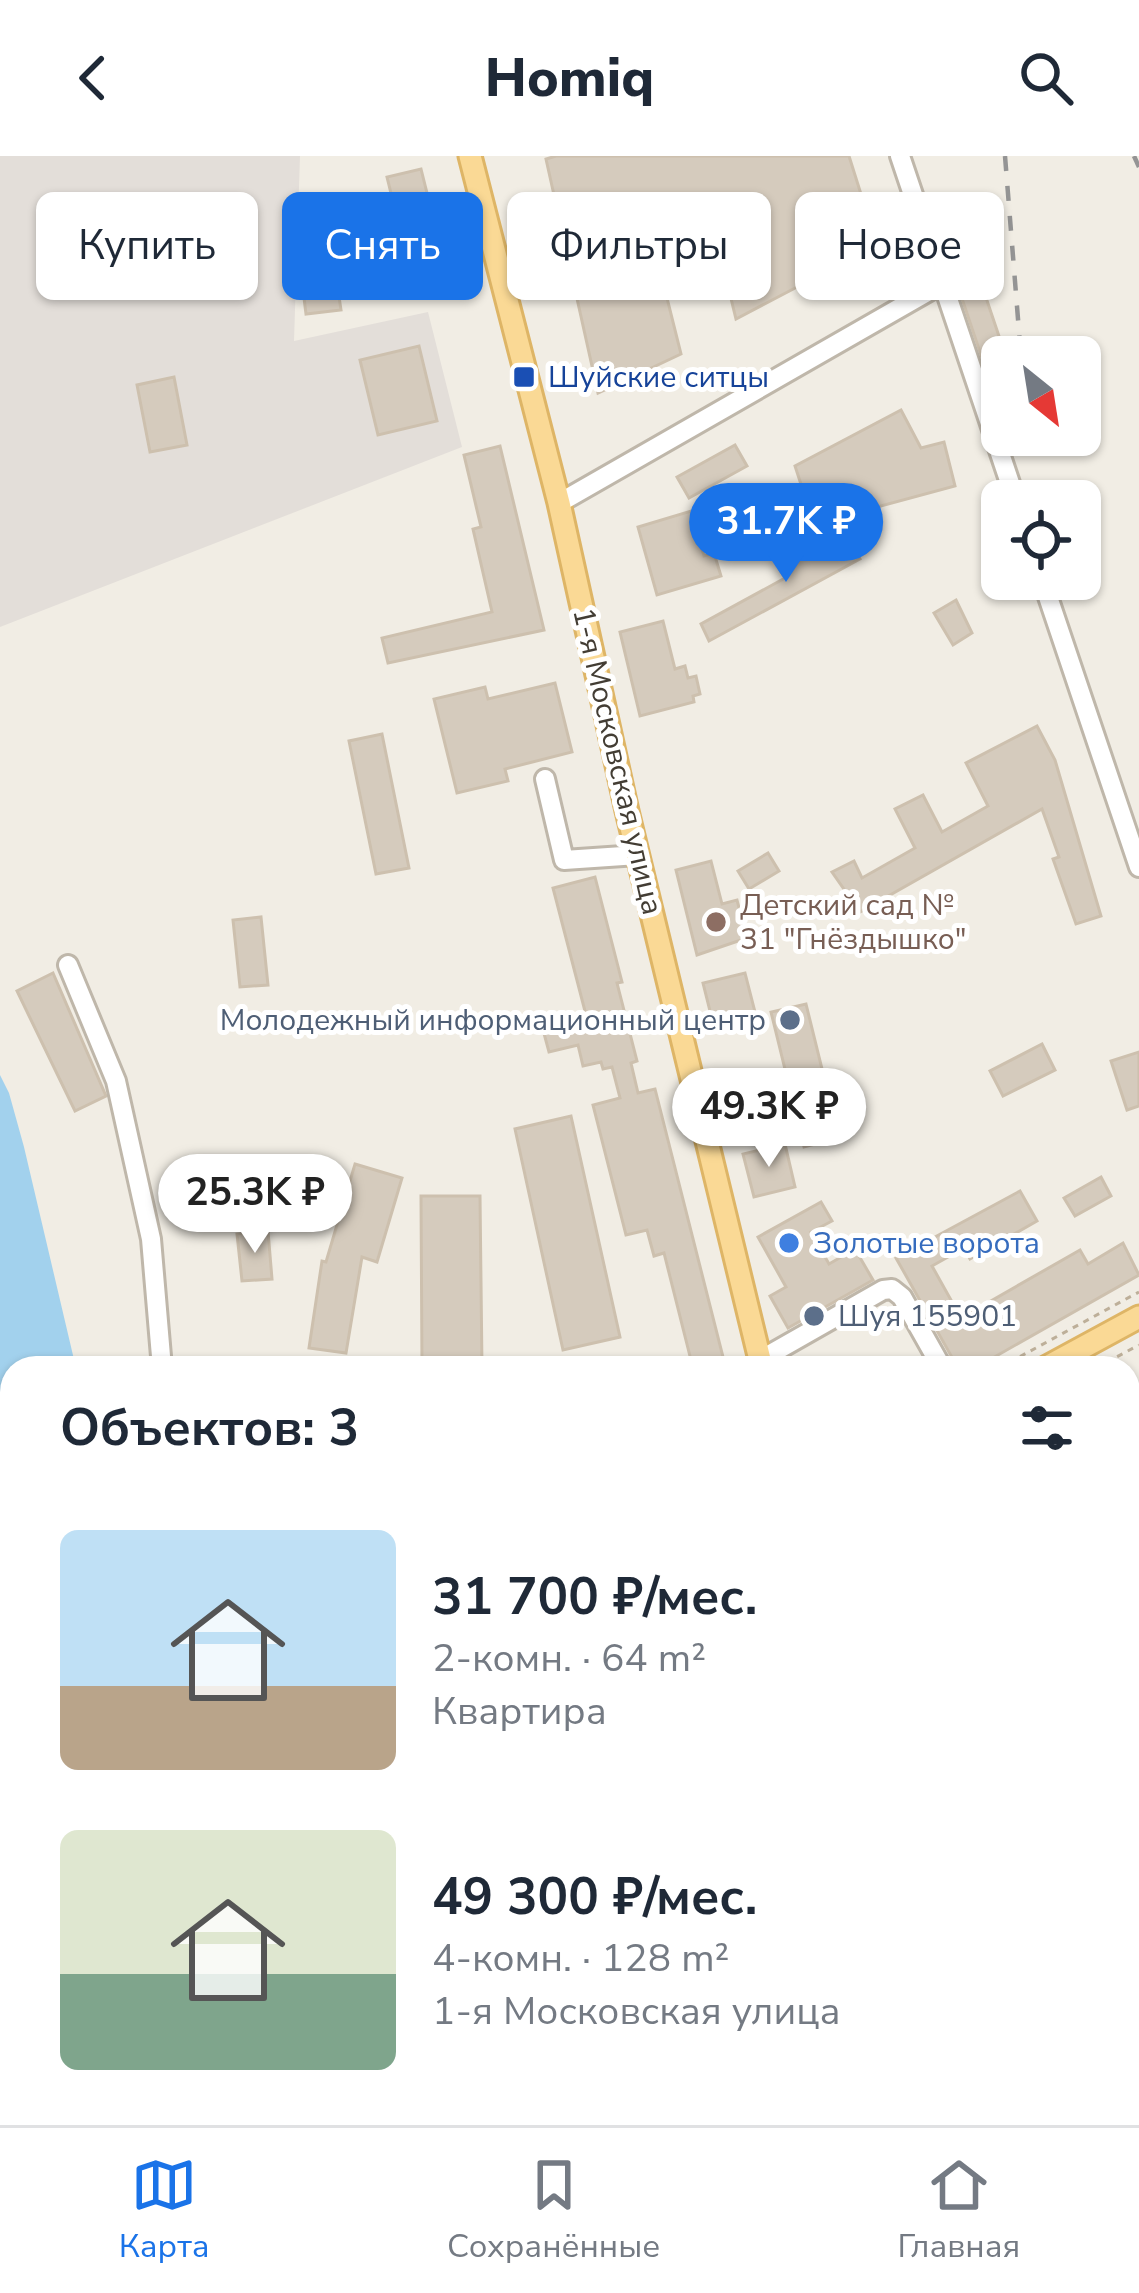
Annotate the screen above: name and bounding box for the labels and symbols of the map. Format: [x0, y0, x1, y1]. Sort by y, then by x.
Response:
north arrow [981, 336, 1101, 456]
place label: Шуйские ситцы [548, 357, 769, 398]
marker: Шуйские ситцы [511, 364, 537, 390]
pin: 31.7K ₽ [675, 483, 897, 585]
street label: 1-я Московская улица [562, 603, 673, 919]
place label: Детский сад № 31 "Гнёздышко" [740, 885, 967, 960]
marker: Детский сад № 31 "Гнёздышко" [703, 909, 729, 935]
place label: Молодежный информационный центр [220, 1000, 766, 1041]
marker: Молодежный информационный центр [777, 1007, 803, 1033]
pin: 49.3K ₽ [658, 1068, 880, 1170]
pin: 25.3K ₽ [144, 1154, 366, 1256]
place label: Золотые ворота [813, 1223, 1040, 1264]
marker: Золотые ворота [776, 1230, 802, 1256]
place label: Шуя 155901 [838, 1296, 1017, 1337]
marker: Шуя 155901 [801, 1303, 827, 1329]

